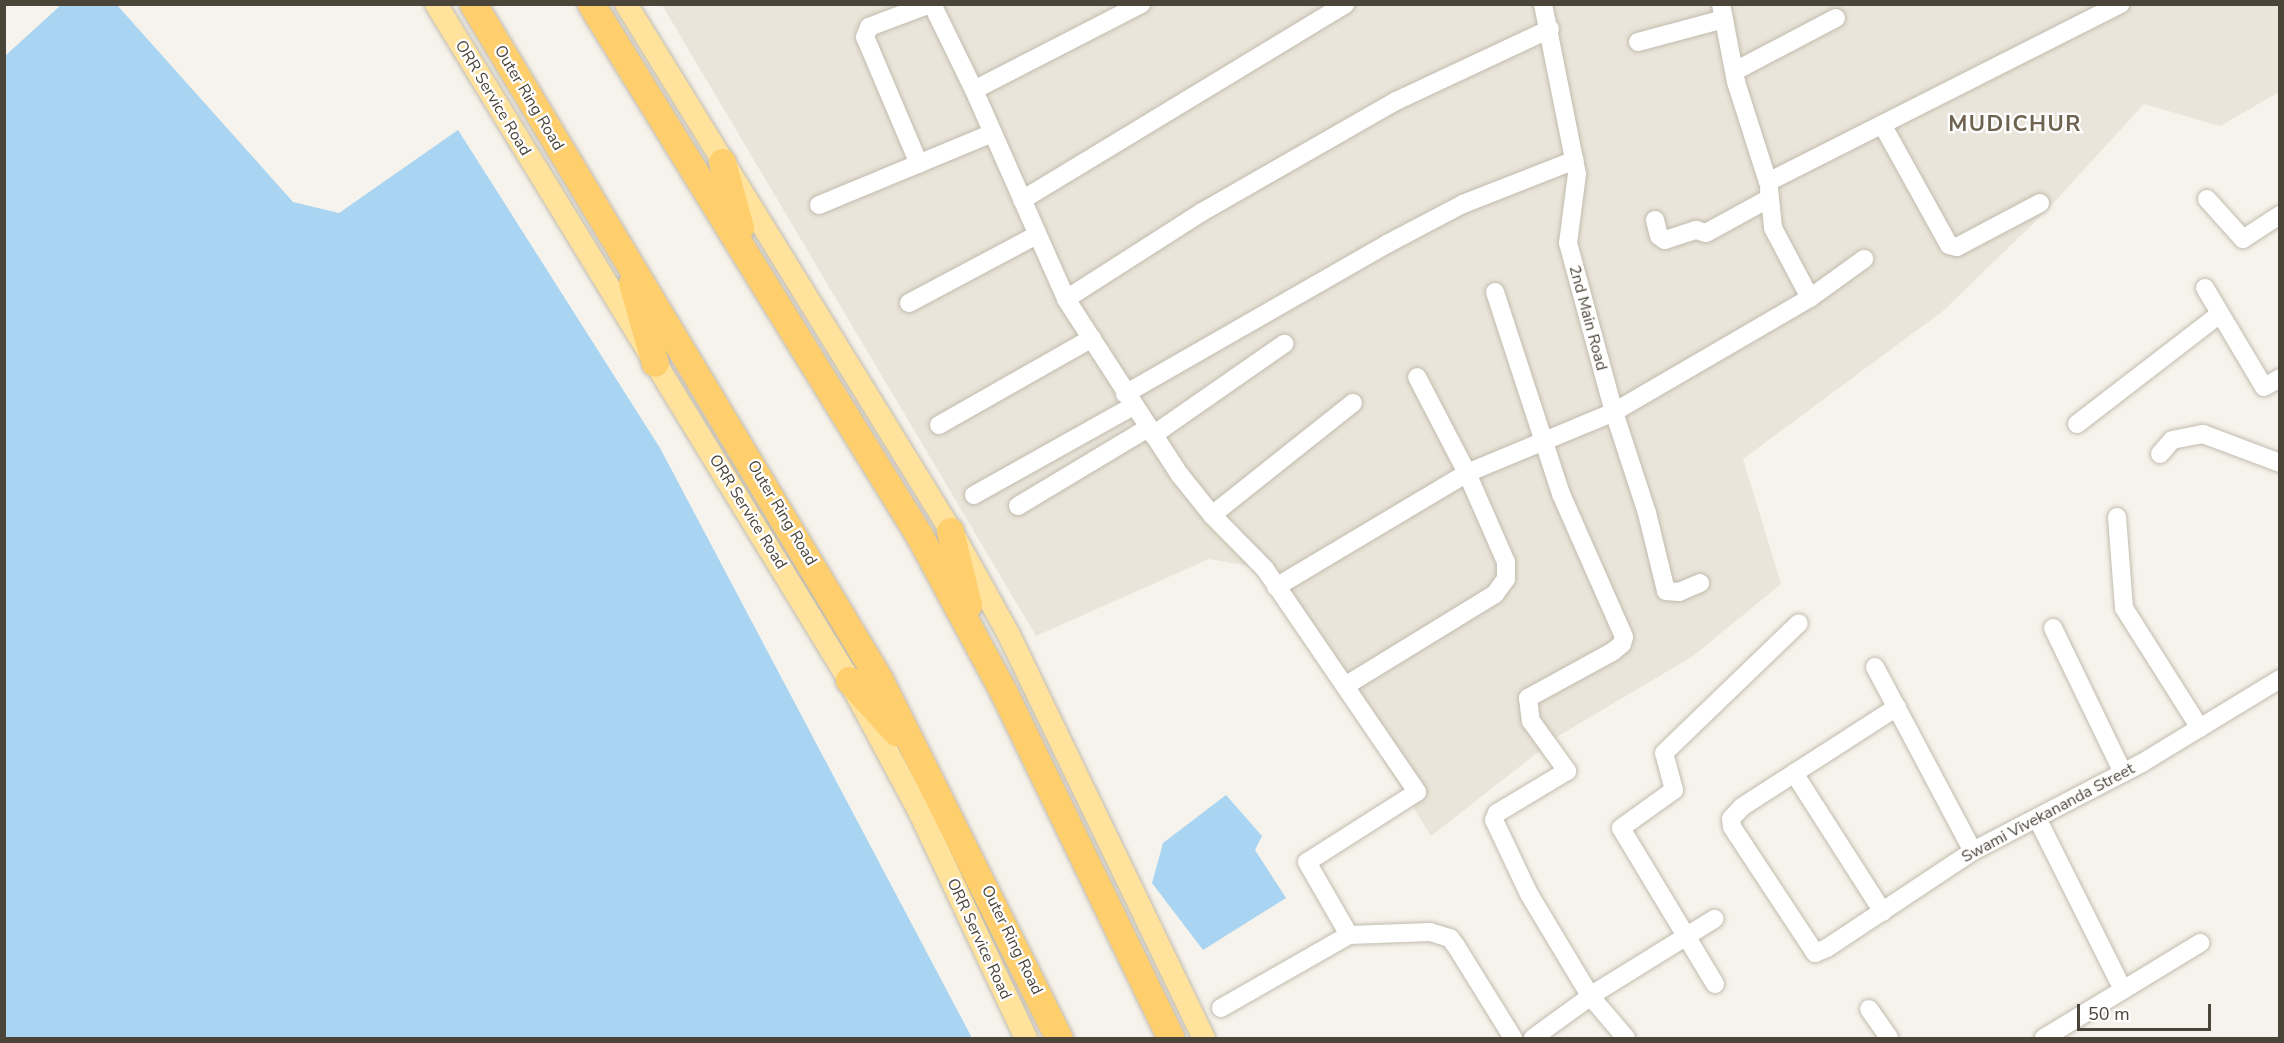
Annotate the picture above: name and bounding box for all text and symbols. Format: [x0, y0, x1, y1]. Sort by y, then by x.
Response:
street label: ORR Service Road [451, 37, 535, 159]
street label: Outer Ring Road [490, 42, 568, 154]
district label: MUDICHUR [1948, 112, 2082, 138]
street label: 2nd Main Road [1565, 263, 1611, 373]
street label: ORR Service Road [705, 451, 791, 573]
street label: Outer Ring Road [743, 457, 821, 569]
street label: Swami Vivekananda Street [1958, 759, 2138, 867]
street label: ORR Service Road [943, 875, 1015, 1003]
street label: Outer Ring Road [977, 882, 1047, 998]
scale bar [2080, 992, 2214, 1030]
text: 50 m [2088, 1002, 2130, 1026]

